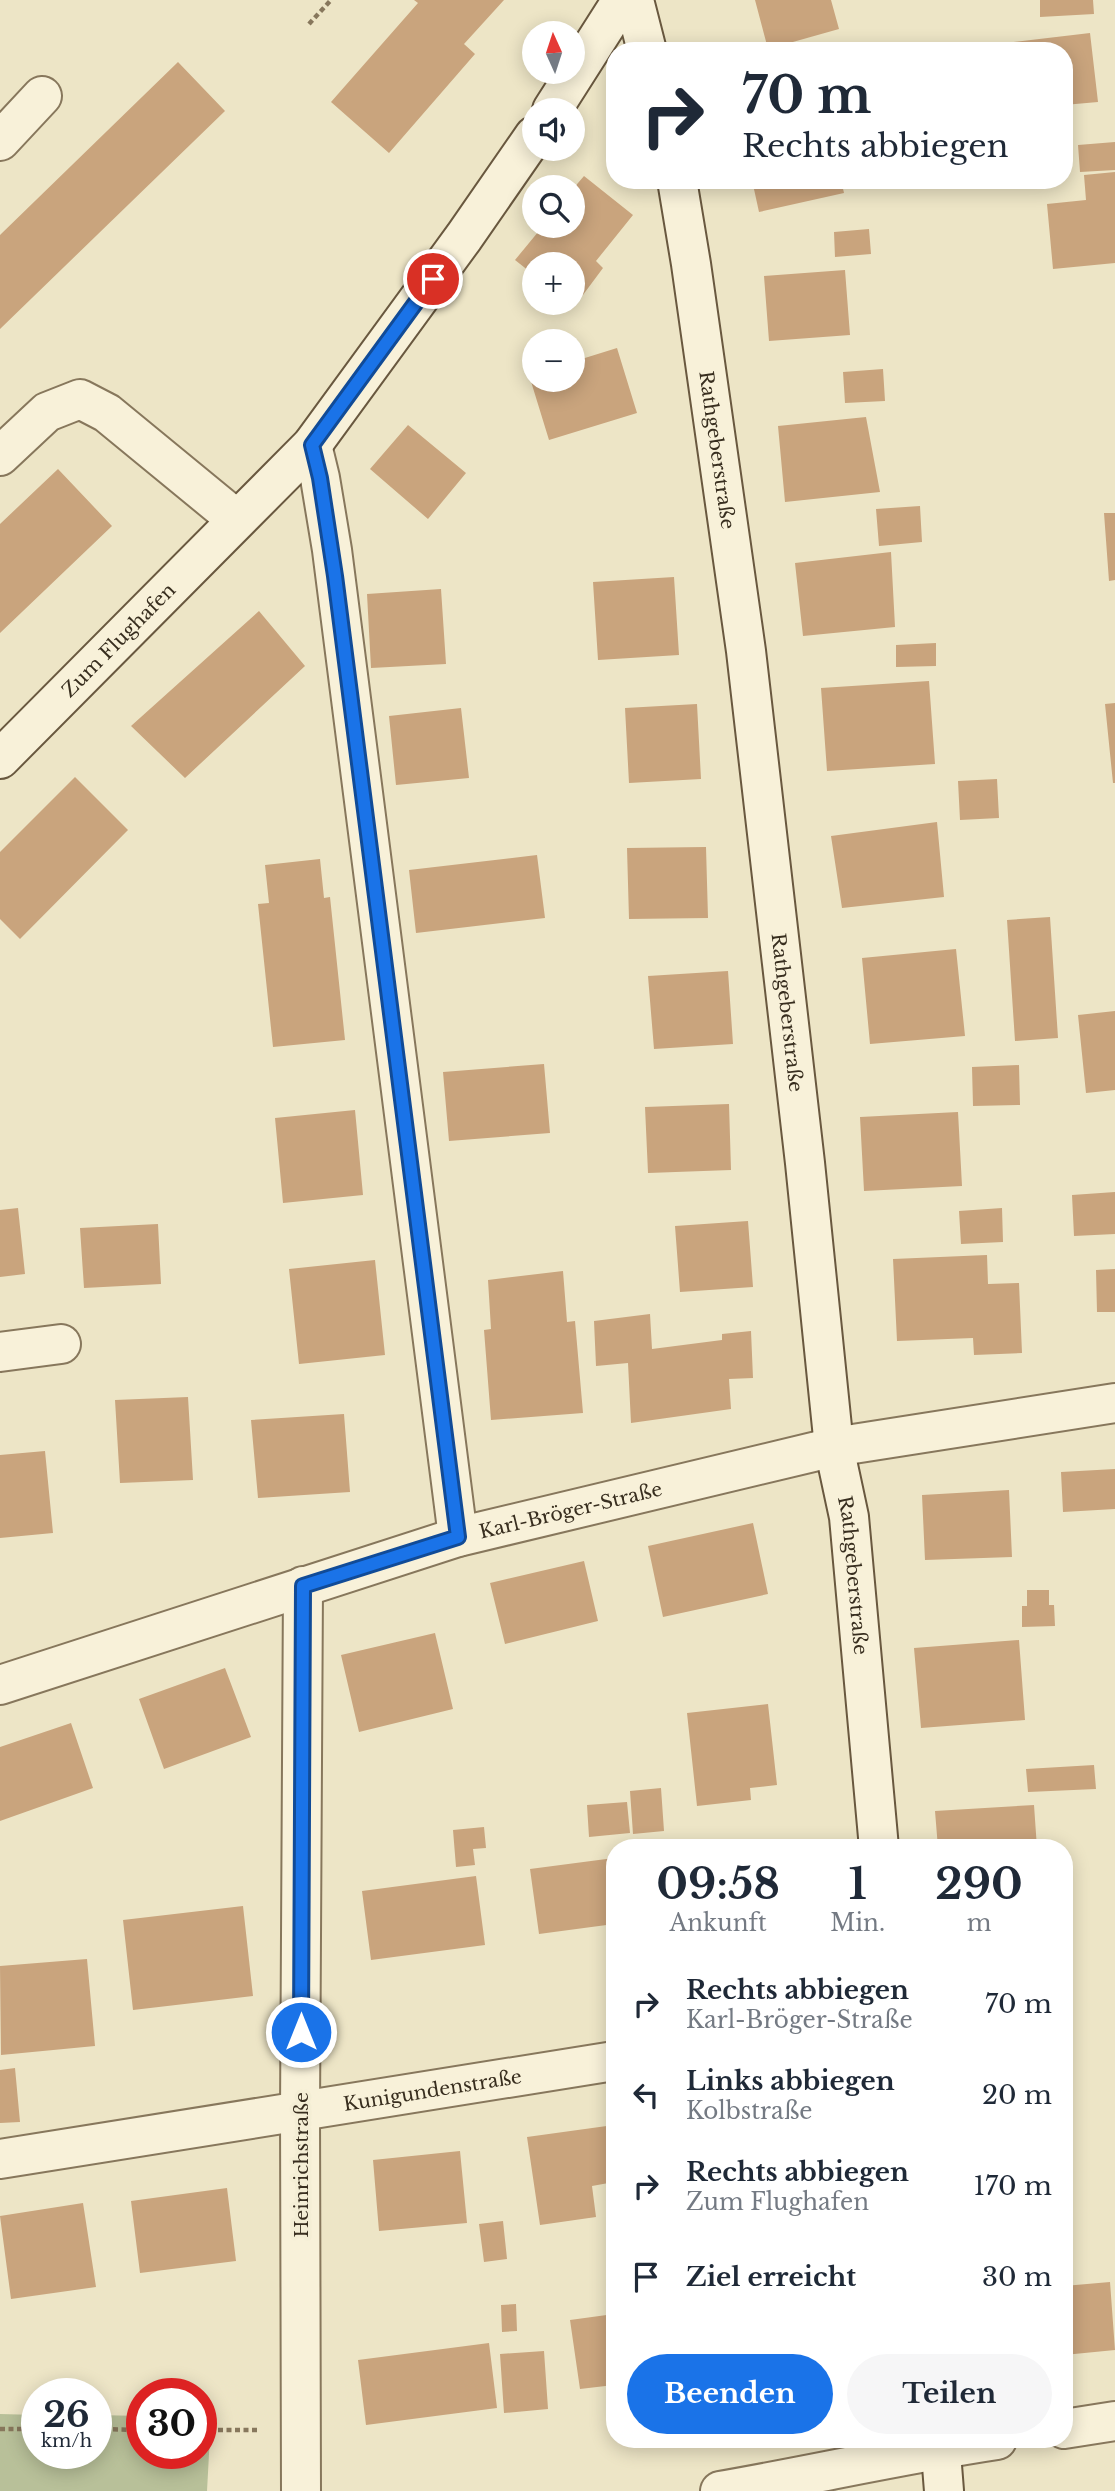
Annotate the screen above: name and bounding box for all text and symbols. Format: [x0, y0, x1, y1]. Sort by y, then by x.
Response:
north arrow [522, 21, 584, 84]
map controls [522, 21, 585, 392]
text: 70 m [742, 65, 872, 126]
icon: right [627, 70, 718, 161]
button: sound [522, 98, 585, 161]
text: Rechts abbiegen [742, 126, 1009, 166]
button: search [522, 175, 585, 238]
pin [403, 249, 463, 309]
button: + [522, 252, 585, 315]
icon: arrive [414, 260, 452, 298]
button: − [522, 329, 585, 392]
street label: Rathgeberstraße [695, 369, 740, 531]
street label: Zum Flughafen [57, 578, 180, 702]
street label: Rathgeberstraße [767, 932, 808, 1093]
street label: Karl-Bröger-Straße [477, 1477, 664, 1543]
street label: Rathgeberstraße [833, 1494, 873, 1656]
text: 09:58 [656, 1858, 780, 1910]
text: 1 [848, 1858, 867, 1910]
text: 290 [935, 1858, 1023, 1910]
text: Ankunft [669, 1909, 767, 1937]
text: Min. [830, 1909, 885, 1937]
text: m [967, 1909, 991, 1937]
text: Rechts abbiegen [686, 1974, 909, 2006]
icon: right [627, 1985, 665, 2023]
text: 70 m [985, 1988, 1052, 2020]
position arrow [264, 1995, 338, 2069]
text: Karl-Bröger-Straße [686, 2006, 913, 2034]
street label: Kunigundenstraße [342, 2064, 523, 2116]
text: Links abbiegen [686, 2065, 895, 2097]
icon: left [627, 2076, 665, 2114]
text: 20 m [982, 2079, 1052, 2111]
street label: Heinrichstraße [290, 2092, 313, 2238]
text: Kolbstraße [686, 2097, 813, 2125]
text: Rechts abbiegen [686, 2156, 909, 2188]
icon: right [627, 2167, 665, 2205]
text: 170 m [973, 2170, 1052, 2202]
text: Zum Flughafen [686, 2188, 869, 2216]
icon: arrive [627, 2258, 665, 2296]
text: Ziel erreicht [686, 2261, 856, 2293]
text: 30 m [982, 2261, 1052, 2293]
button: Beenden [627, 2354, 833, 2434]
button: Teilen [847, 2354, 1052, 2434]
speed limit sign: 30 [126, 2378, 217, 2469]
text: 26 [43, 2393, 90, 2436]
text: km/h [41, 2430, 92, 2452]

